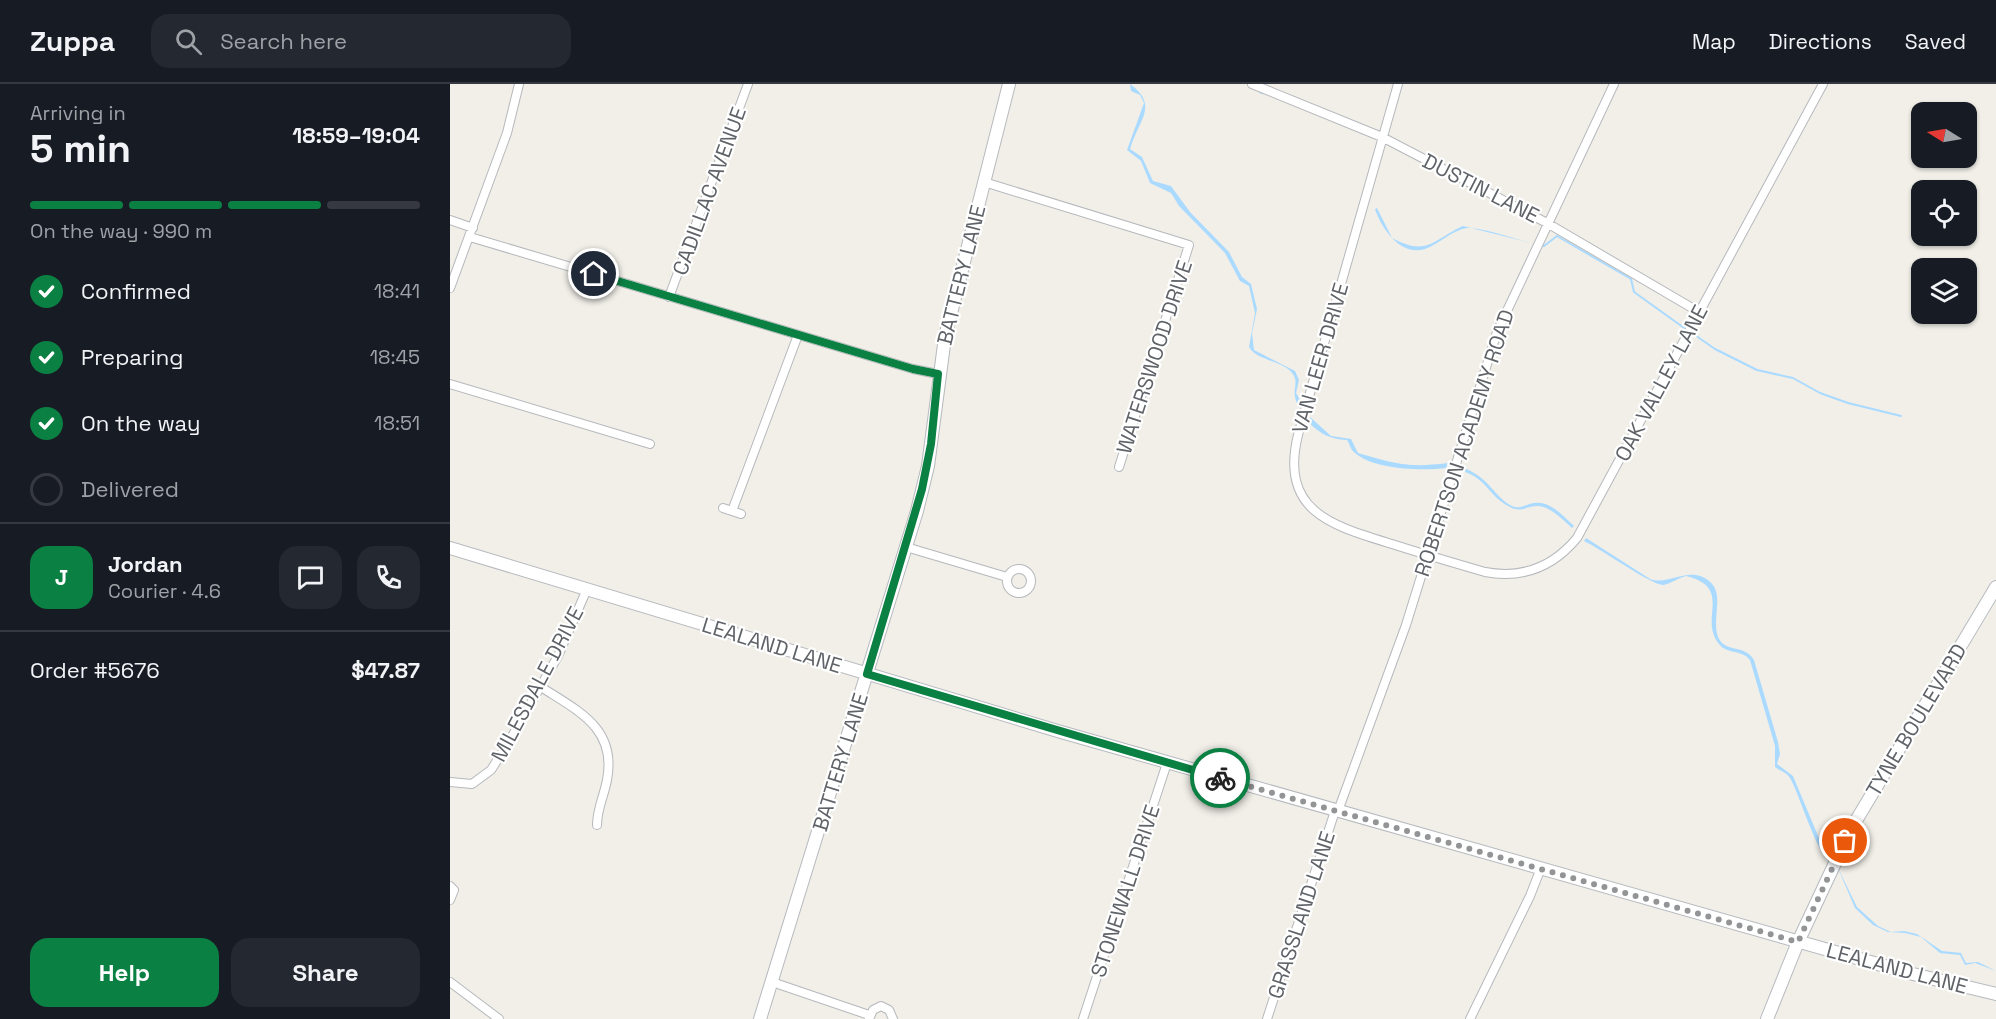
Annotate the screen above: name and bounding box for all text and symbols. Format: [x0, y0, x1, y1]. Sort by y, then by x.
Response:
search box [151, 14, 571, 68]
text: Zuppa [30, 23, 115, 59]
icon: search [172, 25, 205, 58]
text: Search here [220, 27, 347, 55]
text: Map [1692, 28, 1736, 55]
text: Directions [1769, 28, 1872, 55]
text: Saved [1905, 28, 1966, 55]
text: Arriving in [30, 100, 126, 126]
north arrow [1911, 102, 1977, 168]
map controls [1911, 102, 1977, 324]
street label: CADILLAC AVENUE [666, 103, 752, 279]
text: 18:59–19:04 [292, 121, 420, 149]
text: 5 min [30, 124, 131, 173]
street label: DUSTIN LANE [1418, 147, 1544, 229]
button: locate [1911, 180, 1977, 246]
street label: BATTERY LANE [931, 202, 991, 348]
text: On the way · 990 m [30, 218, 212, 244]
pin [568, 248, 619, 299]
icon: home [577, 257, 610, 290]
street label: WATERSWOOD DRIVE [1110, 257, 1198, 457]
button: layers [1911, 258, 1977, 324]
icon: check [30, 275, 63, 308]
text: Confirmed [81, 277, 191, 305]
text: 18:41 [374, 278, 420, 304]
street label: VAN LEER DRIVE [1286, 280, 1354, 436]
street label: OAK VALLEY LANE [1608, 300, 1714, 466]
street label: ROBERTSON ACADEMY ROAD [1408, 306, 1520, 580]
icon: check [30, 341, 63, 374]
text: Preparing [81, 343, 183, 371]
text: 18:45 [370, 344, 420, 370]
icon: check [30, 407, 63, 440]
text: On the way [81, 409, 200, 437]
text: 18:51 [374, 410, 420, 436]
text: Delivered [81, 475, 179, 503]
button: chat [279, 546, 342, 609]
button: phone [357, 546, 420, 609]
text: Jordan [108, 550, 183, 578]
text: J [55, 563, 68, 591]
text: Courier · 4.6 [108, 578, 221, 604]
street label: MILESDALE DRIVE [485, 602, 589, 766]
street label: LEALAND LANE [699, 611, 845, 679]
street label: TYNE BOULEVARD [1860, 639, 1972, 801]
text: Order #5676 [30, 656, 160, 684]
text: $47.87 [351, 656, 420, 684]
street label: BATTERY LANE [806, 690, 874, 834]
courier [1190, 748, 1250, 808]
icon: bike [1204, 762, 1237, 795]
street label: STONEWALL DRIVE [1084, 801, 1166, 981]
pin [1819, 815, 1870, 866]
icon: bag [1828, 824, 1861, 857]
street label: GRASSLAND LANE [1261, 828, 1341, 1002]
street label: LEALAND LANE [1823, 936, 1971, 1000]
button: Help [30, 938, 219, 1007]
button: Share [231, 938, 420, 1007]

